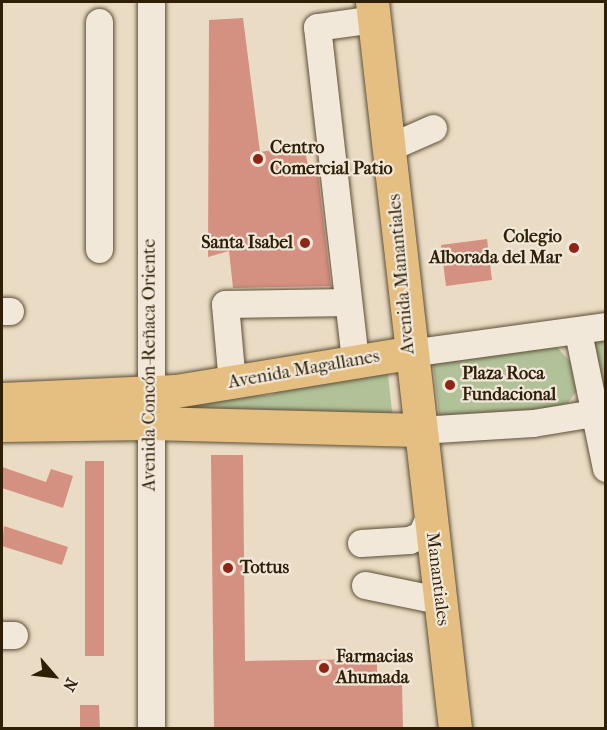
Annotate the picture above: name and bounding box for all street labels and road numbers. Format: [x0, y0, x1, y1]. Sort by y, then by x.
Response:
street label: Avenida Manantiales [384, 193, 420, 355]
street label: Avenida Concón-Reñaca Oriente [139, 239, 161, 491]
street label: Avenida Magallanes [227, 346, 381, 394]
street label: Manantiales [421, 531, 453, 627]

